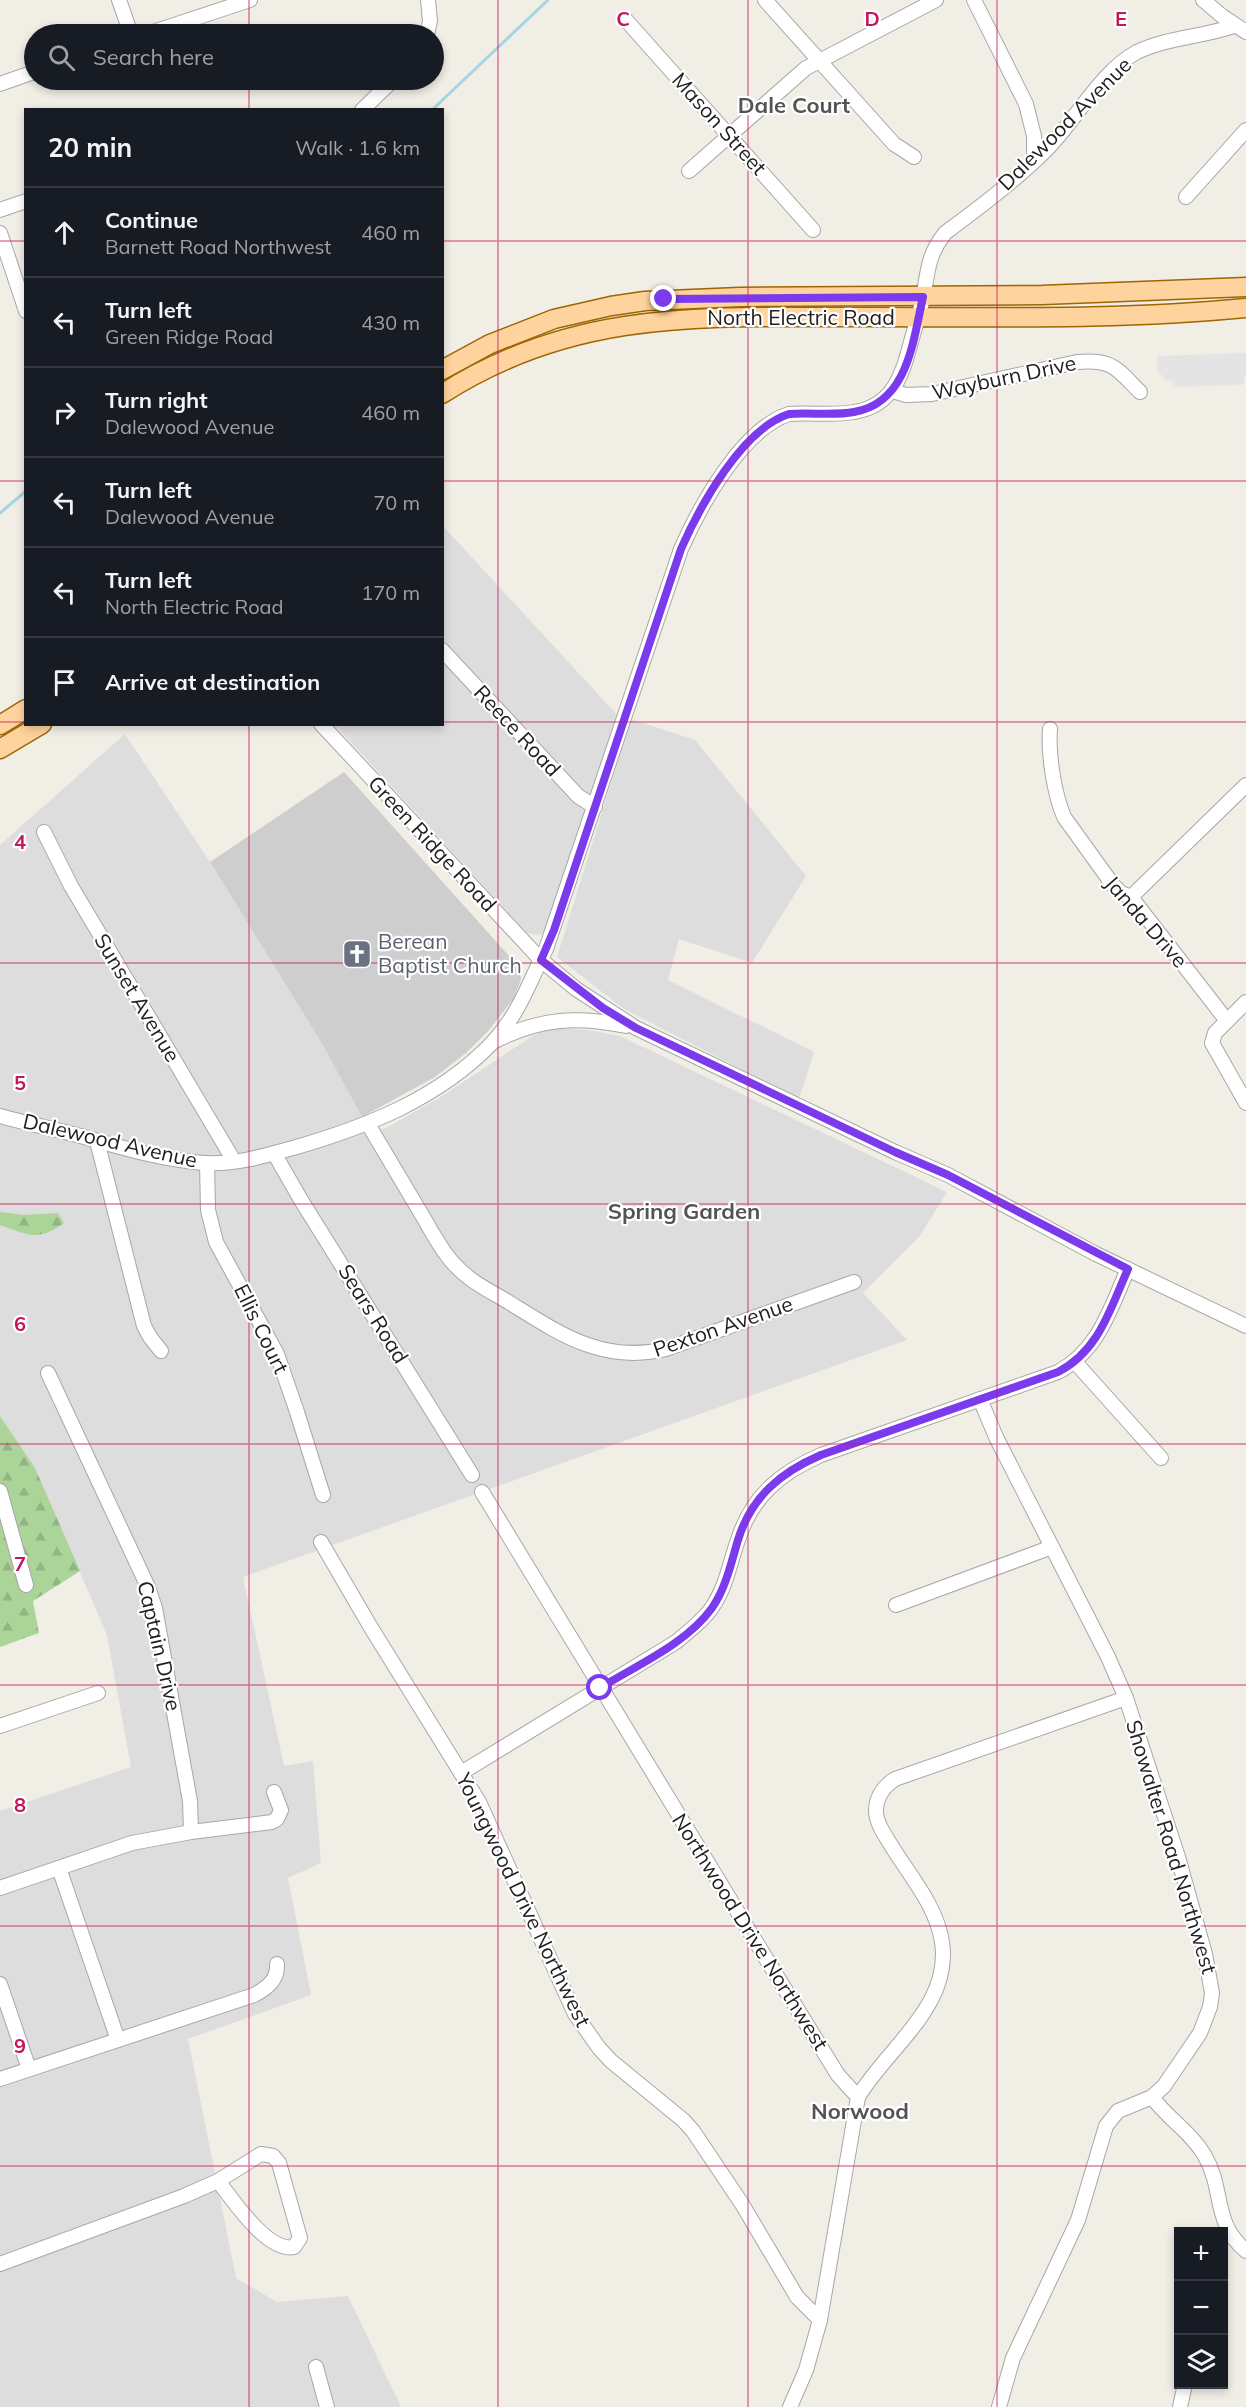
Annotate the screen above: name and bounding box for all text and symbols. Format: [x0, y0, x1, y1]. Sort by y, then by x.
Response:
text: C [616, 6, 630, 31]
text: D [864, 6, 880, 31]
text: E [1115, 6, 1127, 31]
search box [24, 24, 444, 90]
icon: search [45, 41, 78, 74]
text: Search here [93, 43, 214, 71]
street label: Dalewood Avenue [992, 51, 1136, 195]
street label: Mason Street [667, 67, 773, 180]
district label: Dale Court [738, 91, 850, 119]
text: 20 min [48, 131, 132, 164]
text: Walk · 1.6 km [295, 135, 420, 160]
text: Continue [105, 206, 198, 234]
icon: ahead [48, 216, 81, 249]
text: 460 m [361, 220, 420, 245]
text: Barnett Road Northwest [105, 234, 331, 259]
route end [650, 285, 676, 311]
text: Turn left [105, 296, 192, 324]
street label: North Electric Road [707, 304, 895, 330]
icon: left [48, 306, 81, 339]
text: 430 m [361, 310, 420, 335]
text: Green Ridge Road [105, 324, 273, 349]
street label: Wayburn Drive [929, 349, 1078, 405]
text: Turn right [105, 386, 208, 414]
icon: right [48, 396, 81, 429]
text: 460 m [361, 400, 420, 425]
text: Dalewood Avenue [105, 414, 274, 439]
text: Turn left [105, 476, 192, 504]
icon: left [48, 486, 81, 519]
text: 70 m [373, 490, 420, 515]
text: Dalewood Avenue [105, 504, 274, 529]
text: Turn left [105, 566, 192, 594]
icon: left [48, 576, 81, 609]
text: 170 m [361, 580, 420, 605]
text: North Electric Road [105, 594, 284, 619]
icon: arrive [48, 666, 81, 699]
text: Arrive at destination [105, 668, 320, 696]
street label: Reece Road [469, 679, 567, 781]
street label: Green Ridge Road [363, 770, 502, 917]
text: 4 [14, 829, 26, 854]
street label: Janda Drive [1100, 870, 1194, 973]
place label: Berean Baptist Church [378, 928, 522, 978]
street label: Sunset Avenue [89, 929, 186, 1066]
church icon: Berean Baptist Church [341, 938, 373, 970]
text: 5 [14, 1070, 26, 1095]
street label: Dalewood Avenue [21, 1107, 200, 1173]
district label: Spring Garden [608, 1197, 760, 1225]
street label: Sears Road [333, 1259, 415, 1368]
street label: Ellis Court [229, 1279, 295, 1378]
street label: Pexton Avenue [649, 1290, 796, 1362]
text: 6 [14, 1311, 26, 1336]
text: 7 [14, 1551, 26, 1576]
street label: Captain Drive [132, 1578, 188, 1713]
route start [586, 1674, 612, 1700]
street label: Showalter Road Northwest [1121, 1717, 1223, 1977]
street label: Youngwood Drive Northwest [451, 1768, 597, 2031]
text: 8 [14, 1792, 26, 1817]
street label: Northwood Drive Northwest [667, 1808, 835, 2055]
text: 9 [14, 2033, 26, 2058]
district label: Norwood [811, 2097, 909, 2125]
map controls [1174, 2227, 1228, 2389]
button: + [1174, 2227, 1228, 2281]
button: − [1174, 2281, 1228, 2335]
button: layers [1174, 2335, 1228, 2389]

